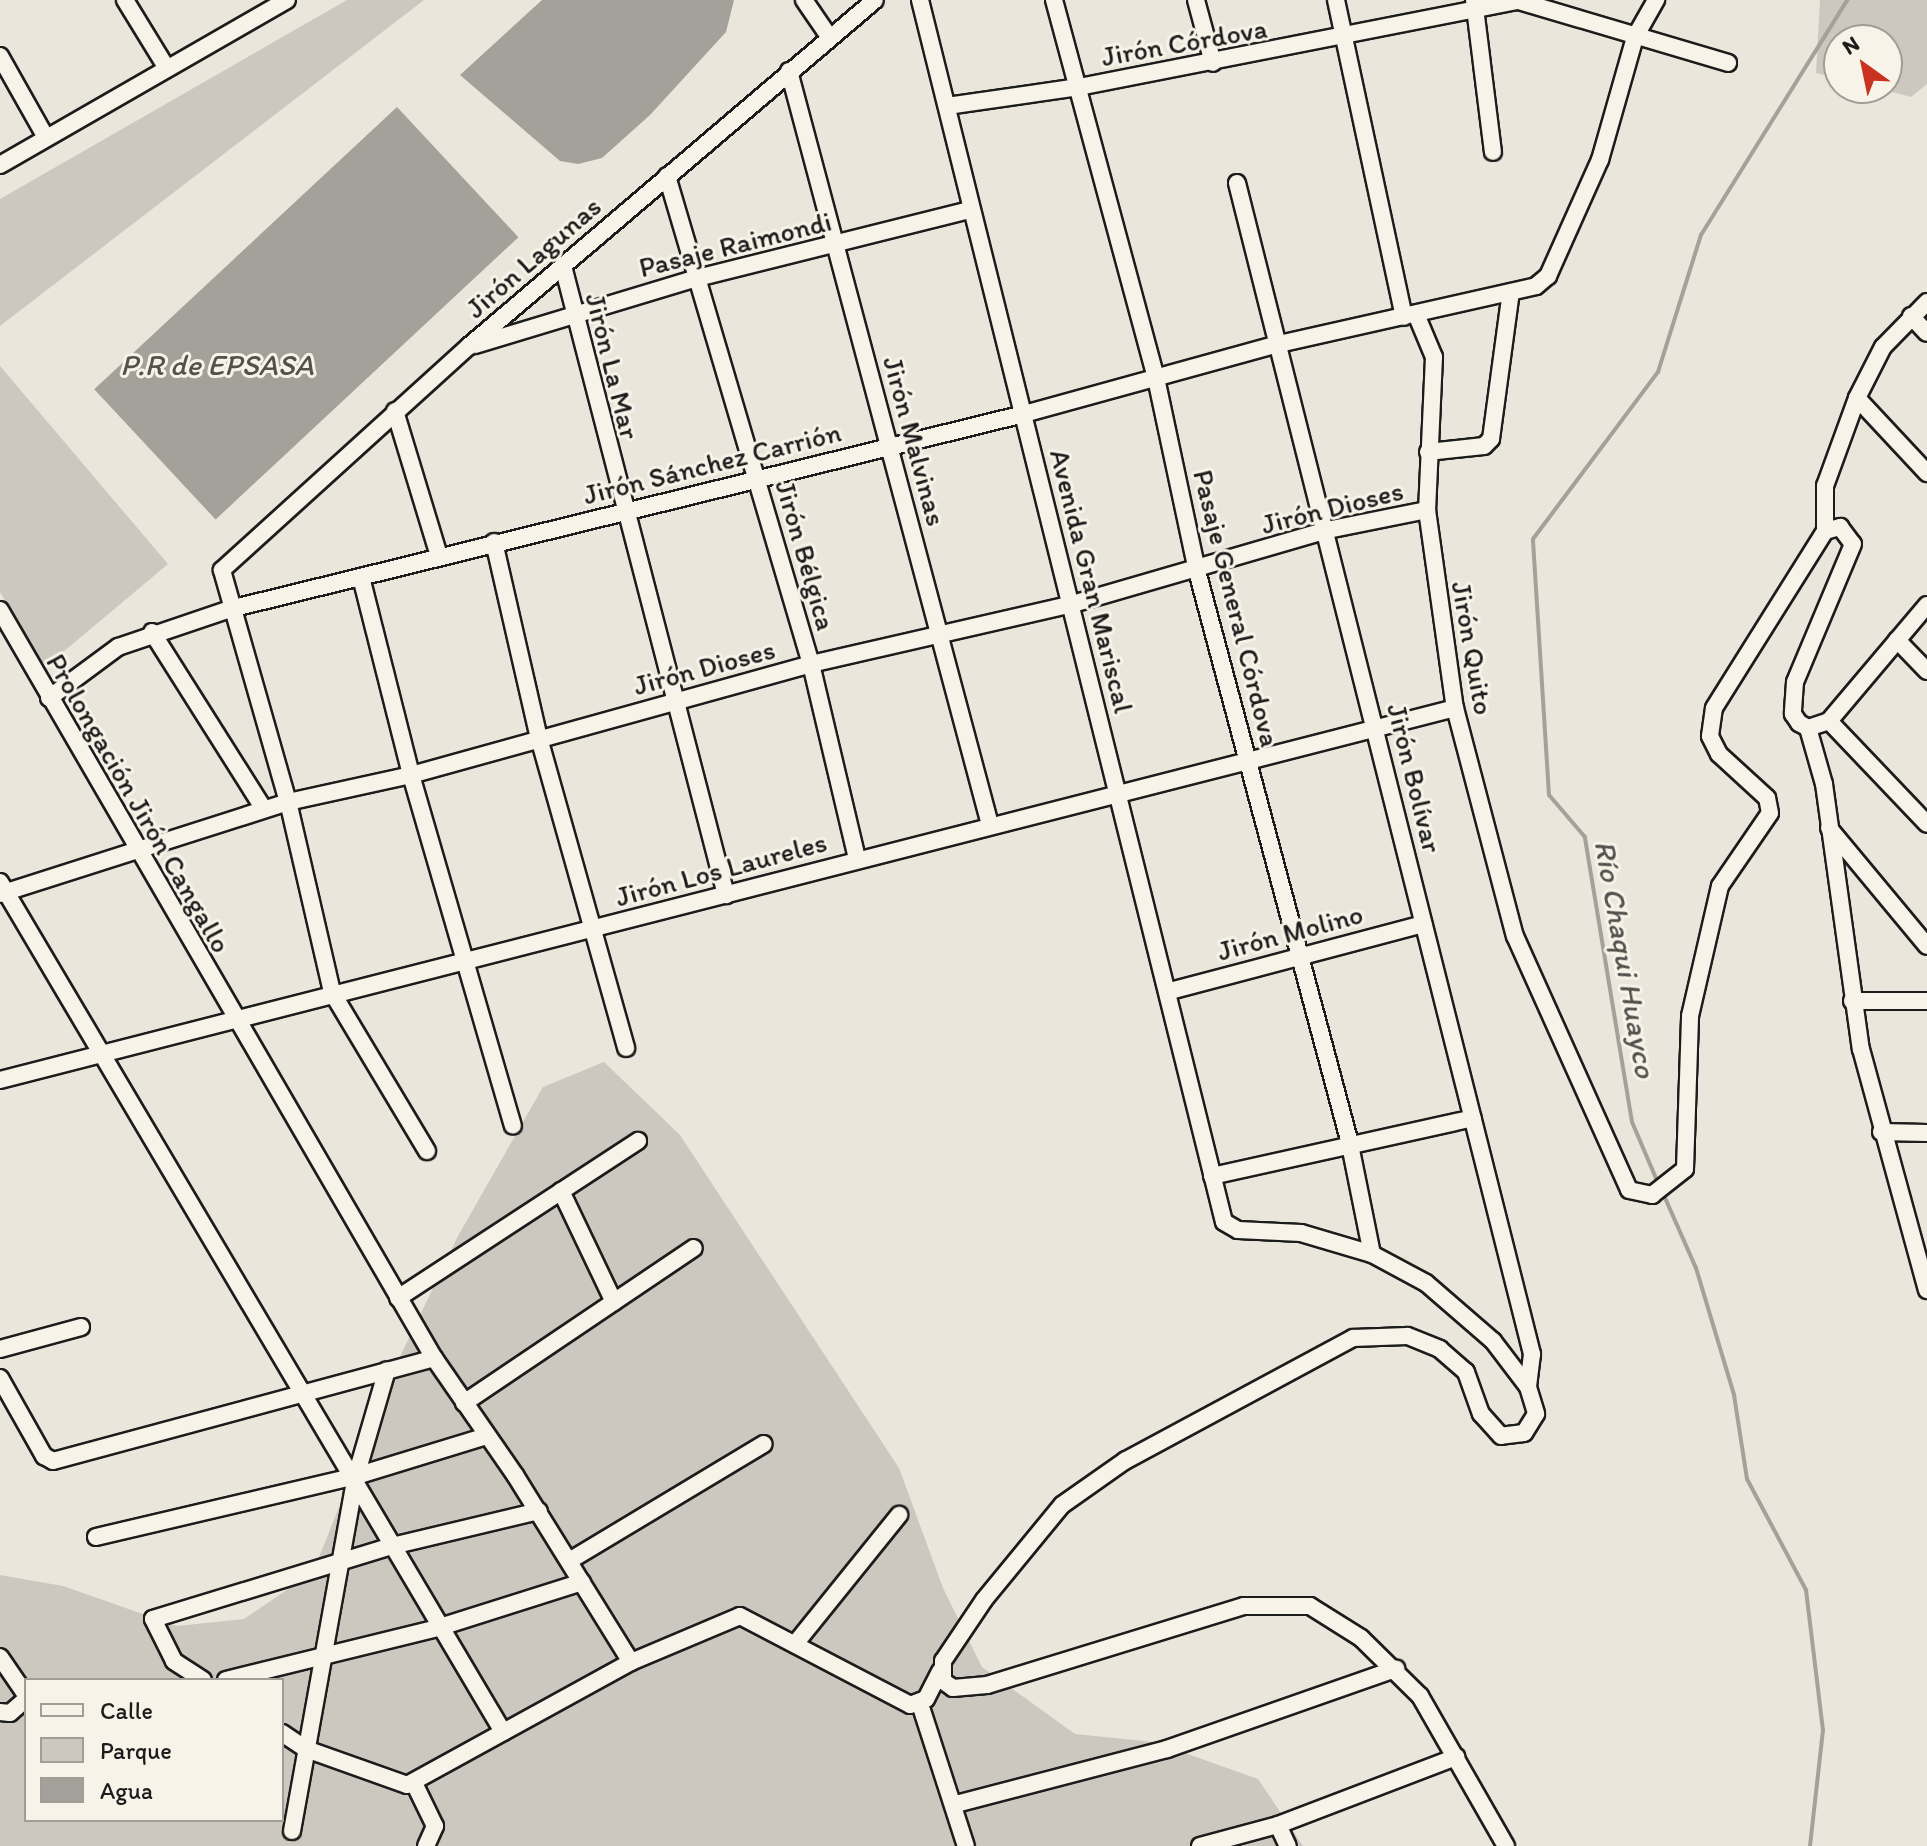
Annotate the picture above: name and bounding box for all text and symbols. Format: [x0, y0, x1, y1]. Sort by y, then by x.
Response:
street label: Jirón Córdova [1099, 11, 1269, 73]
north arrow [1823, 24, 1903, 104]
text: N [1837, 30, 1864, 61]
street label: Jirón Lagunas [459, 189, 607, 325]
street label: Pasaje Raimondi [636, 204, 834, 284]
street label: Jirón La Mar [579, 289, 647, 443]
water label: P.R de EPSASA [120, 347, 314, 383]
street label: Jirón Malvinas [876, 352, 954, 530]
street label: Jirón Sánchez Carrión [579, 415, 845, 511]
street label: Avenida Gran Mariscal [1043, 445, 1141, 717]
street label: Pasaje General Córdova [1186, 467, 1288, 749]
street label: Jirón Dioses [1257, 473, 1407, 541]
street label: Jirón Bélgica [768, 476, 844, 634]
street label: Jirón Quito [1445, 578, 1501, 718]
street label: Jirón Dioses [629, 632, 779, 702]
street label: Prolongación Jirón Cangallo [40, 648, 238, 958]
street label: Jirón Bolívar [1380, 700, 1450, 856]
street label: Jirón Los Laureles [612, 825, 830, 913]
water label: Río Chaqui Huayco [1586, 838, 1664, 1080]
street label: Jirón Molino [1214, 897, 1366, 967]
legend [24, 1678, 284, 1822]
text: Calle [100, 1696, 153, 1725]
text: Parque [100, 1736, 172, 1765]
text: Agua [100, 1776, 153, 1805]

